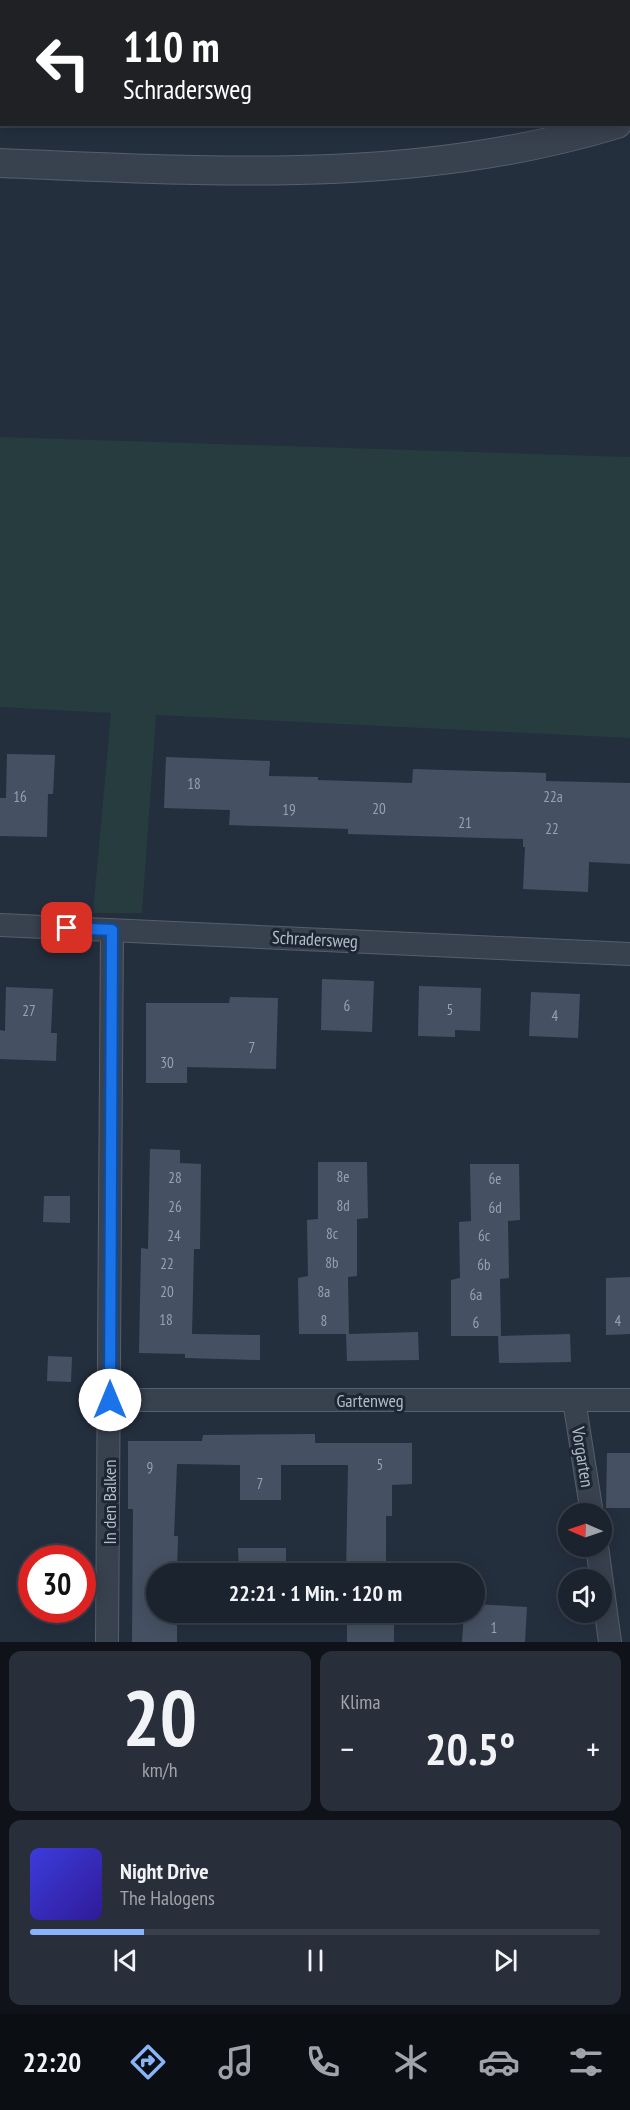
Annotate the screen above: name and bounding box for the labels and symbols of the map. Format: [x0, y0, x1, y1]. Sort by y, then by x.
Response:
house number: 18 [187, 774, 201, 793]
house number: 16 [13, 787, 27, 806]
house number: 22a [543, 787, 563, 806]
house number: 20 [372, 799, 386, 818]
house number: 19 [282, 800, 296, 819]
house number: 21 [458, 813, 472, 832]
house number: 22 [545, 819, 559, 838]
pin [41, 902, 92, 953]
street label: Schradersweg [271, 925, 359, 953]
house number: 6 [344, 996, 351, 1015]
house number: 5 [447, 1000, 453, 1019]
house number: 27 [22, 1001, 36, 1020]
house number: 4 [552, 1006, 559, 1025]
house number: 7 [249, 1038, 255, 1057]
house number: 30 [160, 1053, 174, 1072]
house number: 8e [337, 1167, 349, 1186]
house number: 28 [168, 1168, 182, 1187]
house number: 6e [489, 1169, 501, 1188]
house number: 8d [336, 1196, 350, 1215]
house number: 26 [168, 1197, 182, 1216]
house number: 6d [488, 1198, 502, 1217]
house number: 8c [326, 1224, 339, 1243]
house number: 24 [167, 1226, 181, 1245]
house number: 6c [478, 1226, 491, 1245]
house number: 8b [325, 1253, 339, 1272]
house number: 22 [160, 1254, 174, 1273]
house number: 6b [477, 1255, 491, 1274]
house number: 20 [160, 1282, 174, 1301]
house number: 8a [318, 1282, 330, 1301]
house number: 6a [470, 1285, 482, 1304]
house number: 18 [159, 1310, 173, 1329]
house number: 8 [321, 1311, 327, 1330]
house number: 4 [615, 1311, 622, 1330]
house number: 6 [473, 1313, 480, 1332]
position arrow [78, 1368, 142, 1432]
street label: Gartenweg [336, 1389, 404, 1412]
street label: Vorgarten [567, 1424, 599, 1489]
house number: 5 [377, 1455, 383, 1474]
house number: 9 [147, 1458, 153, 1477]
street label: In den Balken [98, 1460, 121, 1544]
house number: 7 [257, 1474, 263, 1493]
north arrow [558, 1503, 612, 1557]
speed limit sign: 30 [18, 1545, 96, 1623]
house number: 1 [491, 1618, 497, 1637]

